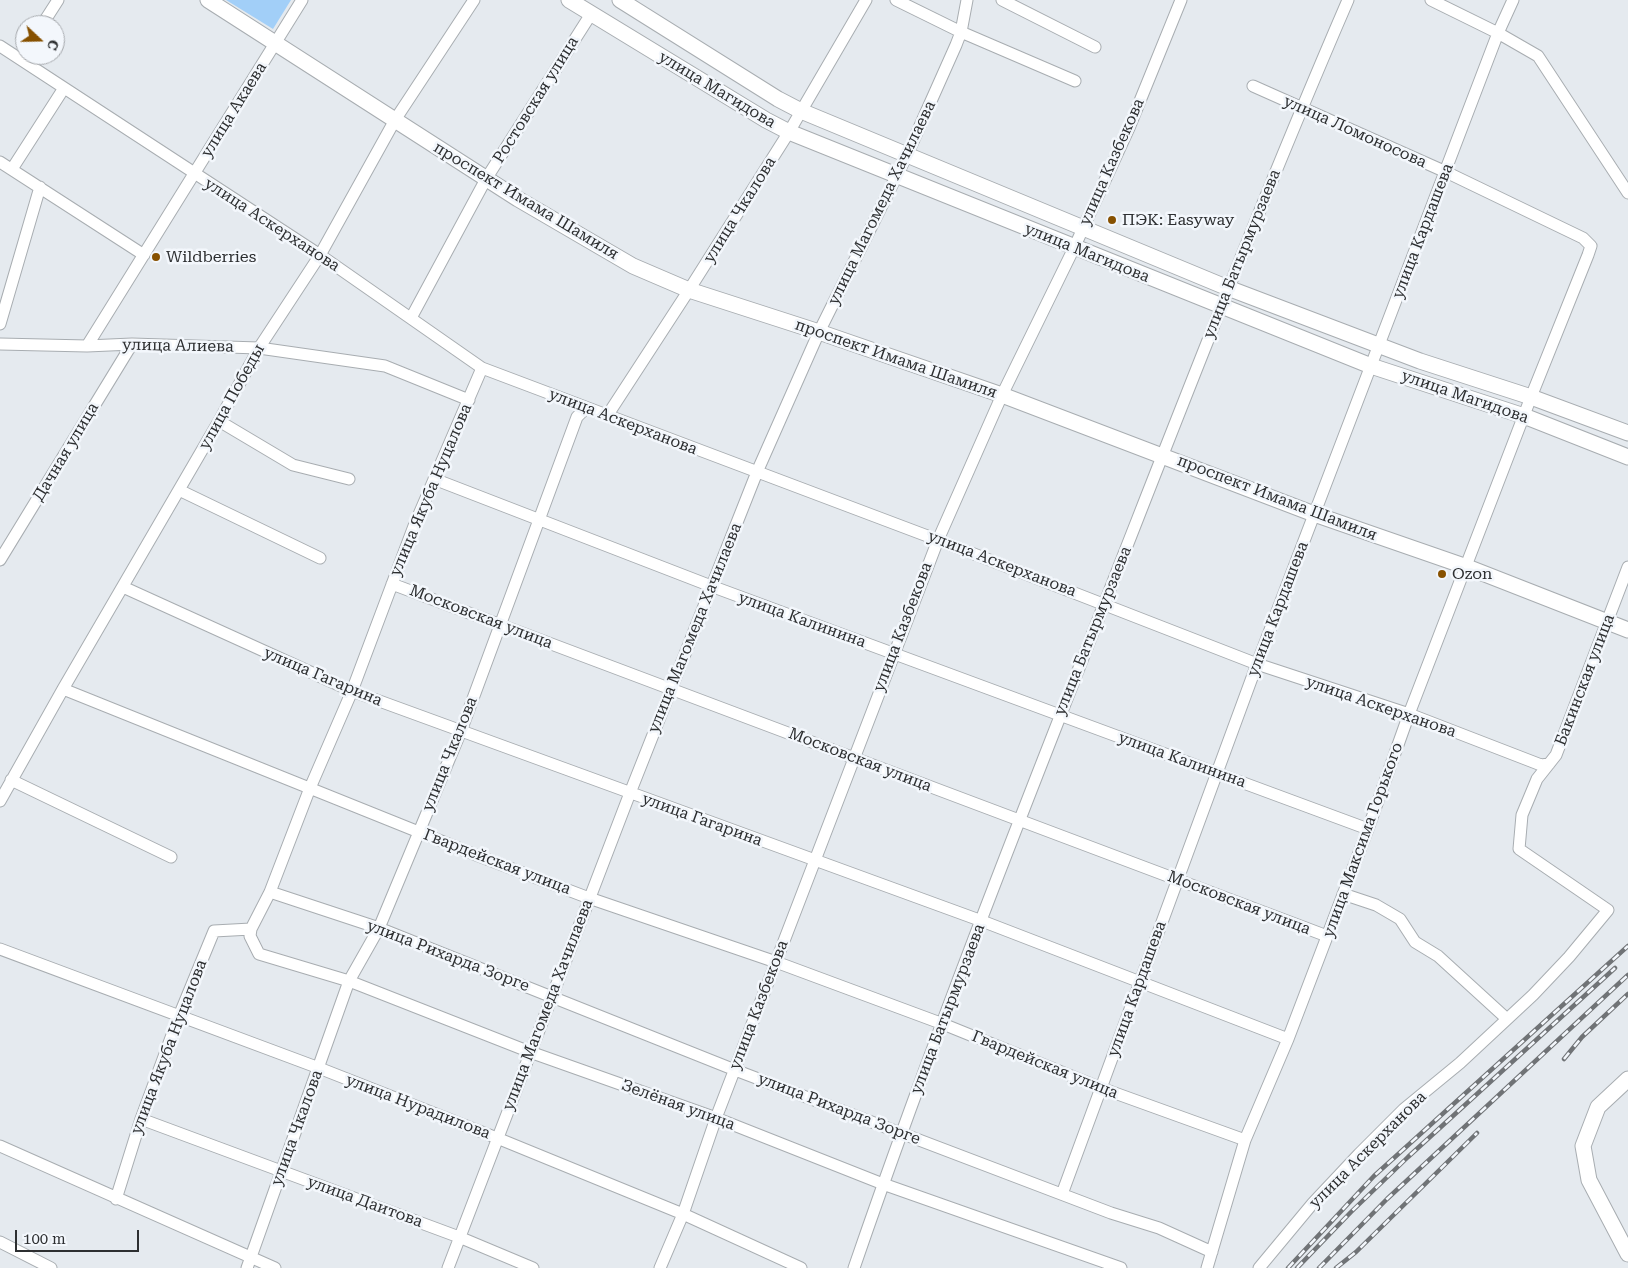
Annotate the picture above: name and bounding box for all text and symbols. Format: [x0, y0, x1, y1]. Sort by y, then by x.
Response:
north arrow [15, 15, 65, 65]
street label: Ростовская улица [489, 33, 583, 167]
text: С [44, 38, 62, 52]
street label: улица Магидова [655, 47, 779, 133]
street label: улица Акаева [197, 59, 271, 161]
street label: улица Ломоносова [1280, 92, 1430, 172]
street label: улица Казбекова [1075, 95, 1149, 229]
street label: улица Магомеда Хачилаева [824, 98, 940, 308]
street label: проспект Имама Шамиля [430, 138, 622, 264]
street label: улица Чкалова [700, 153, 780, 267]
street label: улица Кардашева [1388, 161, 1458, 301]
street label: улица Батырмурзаева [1199, 167, 1285, 341]
street label: улица Аскерханова [201, 174, 343, 276]
place label: ПЭК: Easyway [1122, 210, 1234, 230]
marker: ПЭК: Easyway [1106, 214, 1118, 226]
street label: улица Магидова [1022, 219, 1152, 287]
place label: Wildberries [166, 247, 256, 267]
marker: Wildberries [150, 251, 162, 263]
street label: проспект Имама Шамиля [792, 315, 1000, 403]
street label: улица Алиева [122, 335, 234, 357]
street label: улица Победы [195, 341, 269, 453]
street label: улица Магидова [1399, 366, 1531, 428]
street label: улица Аскерханова [546, 385, 700, 459]
street label: Дачная улица [29, 399, 103, 505]
street label: улица Якуба Нуцалова [386, 401, 476, 579]
street label: проспект Имама Шамиля [1174, 451, 1380, 545]
street label: улица Магомеда Хачилаева [644, 520, 746, 736]
street label: улица Аскерханова [925, 527, 1079, 601]
street label: улица Кардашева [1243, 539, 1313, 679]
street label: улица Батырмурзаева [1050, 544, 1136, 718]
street label: улица Казбекова [869, 560, 937, 694]
place label: Ozon [1452, 564, 1492, 584]
marker: Ozon [1436, 568, 1448, 580]
street label: Московская улица [407, 581, 555, 653]
street label: улица Калинина [736, 588, 868, 652]
street label: Бакинская улица [1551, 611, 1619, 749]
street label: улица Гагарина [261, 643, 385, 711]
street label: улица Аскерханова [1303, 672, 1459, 742]
street label: улица Чкалова [418, 694, 482, 814]
street label: Московская улица [786, 724, 934, 796]
street label: улица Калинина [1116, 728, 1248, 792]
street label: улица Максима Горького [1319, 740, 1407, 940]
street label: улица Гагарина [639, 789, 765, 851]
street label: Гвардейская улица [421, 825, 573, 899]
street label: Московская улица [1165, 867, 1313, 939]
street label: улица Магомеда Хачилаева [499, 897, 597, 1113]
street label: улица Рихарда Зорге [364, 916, 532, 996]
street label: улица Кардашева [1104, 918, 1170, 1060]
street label: улица Батырмурзаева [907, 921, 989, 1097]
street label: улица Казбекова [725, 938, 793, 1072]
street label: улица Якуба Нуцалова [127, 957, 211, 1137]
street label: Гвардейская улица [969, 1027, 1121, 1103]
street label: улица Чкалова [267, 1068, 327, 1188]
street label: улица Рихарда Зорге [755, 1069, 923, 1149]
street label: улица Нурадилова [343, 1071, 493, 1143]
street label: Зелёная улица [619, 1076, 737, 1134]
street label: улица Аскерханова [1305, 1087, 1431, 1213]
street label: улица Даитова [305, 1172, 425, 1232]
scale bar [18, 1220, 141, 1252]
text: 100 m [23, 1230, 66, 1248]

